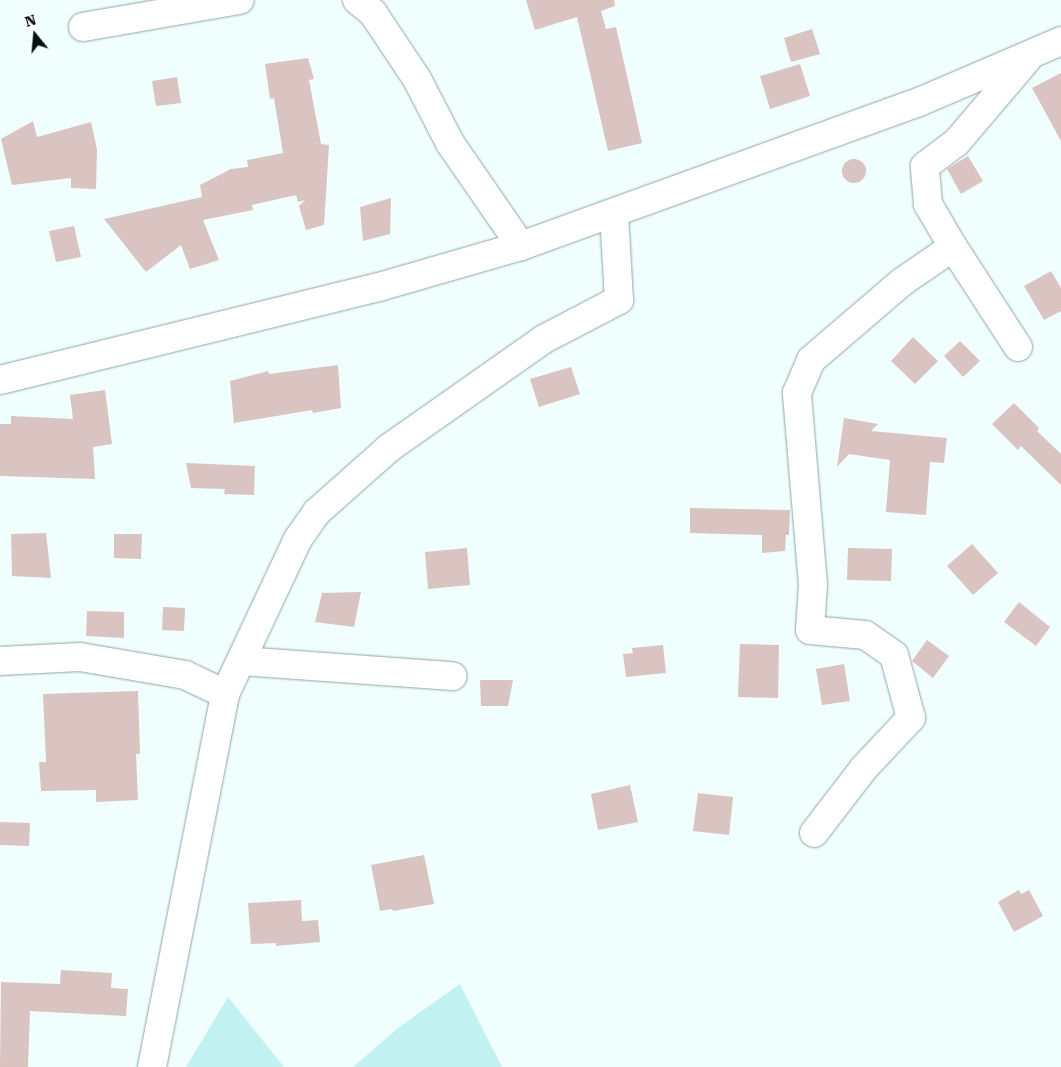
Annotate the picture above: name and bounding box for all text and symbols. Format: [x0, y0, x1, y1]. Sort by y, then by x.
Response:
north arrow [10, 10, 60, 60]
text: N [23, 11, 38, 30]

